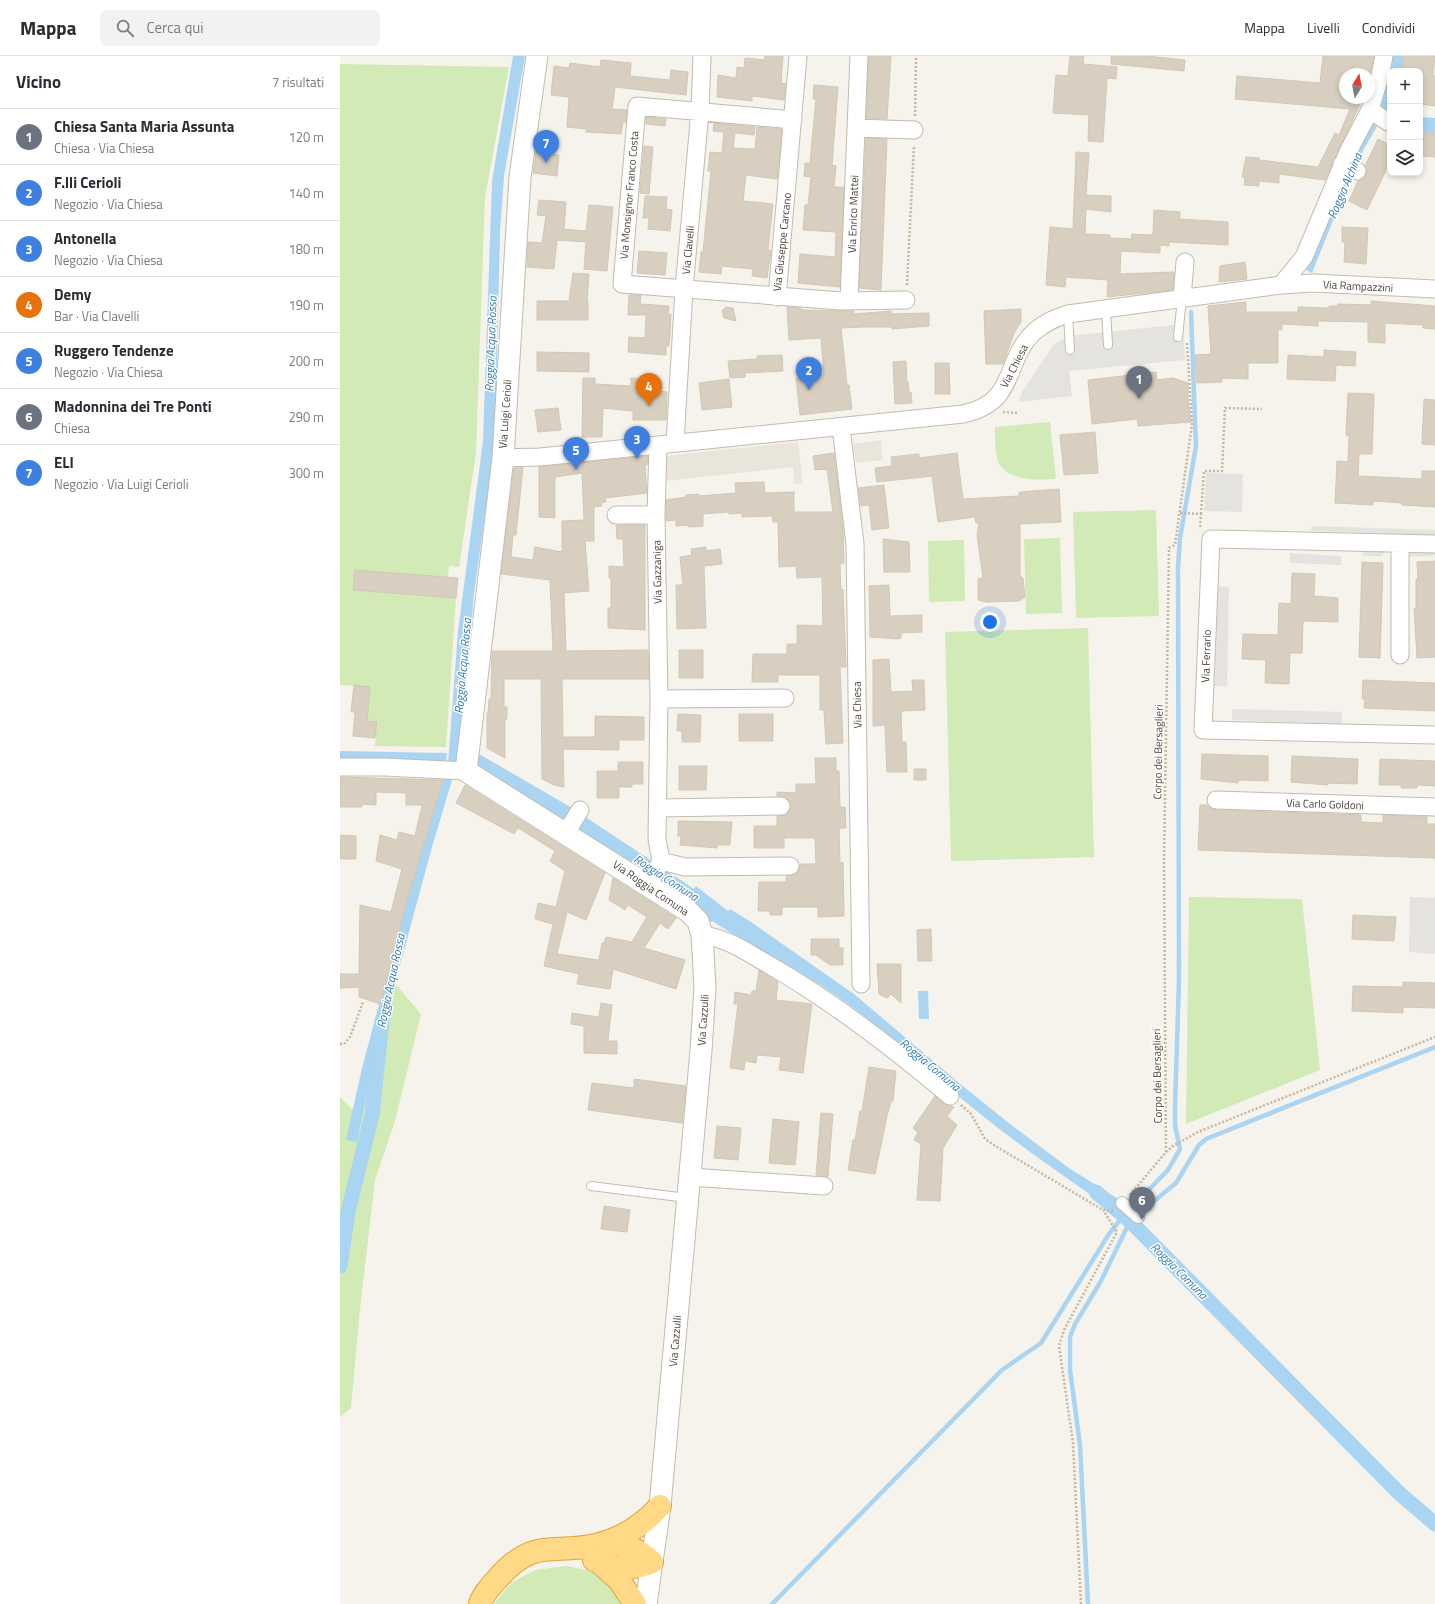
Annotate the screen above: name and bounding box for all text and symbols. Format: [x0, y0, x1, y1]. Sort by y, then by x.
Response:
search box [100, 10, 380, 46]
text: Mappa [20, 13, 76, 42]
text: Cerca qui [146, 16, 204, 39]
icon: search [114, 17, 136, 39]
text: Mappa [1244, 17, 1285, 38]
text: Livelli [1307, 17, 1340, 38]
text: Condividi [1362, 17, 1415, 38]
north arrow [1339, 68, 1375, 104]
map controls [1387, 68, 1423, 176]
button: + [1387, 68, 1423, 104]
text: Vicino [16, 69, 61, 95]
text: 7 risultati [272, 72, 324, 92]
button: − [1387, 104, 1423, 140]
text: Chiesa Santa Maria Assunta [54, 115, 234, 138]
text: 1 [25, 127, 33, 147]
text: 120 m [288, 127, 324, 147]
pin: 7 [533, 130, 559, 163]
street label: Via Monsignor Franco Costa [615, 130, 643, 260]
text: Chiesa · Via Chiesa [54, 138, 154, 158]
button: layers [1387, 140, 1423, 176]
water label: Roggia Alchina [1322, 149, 1367, 222]
text: F.lli Cerioli [54, 171, 121, 194]
street label: Via Enrico Mattei [844, 175, 862, 253]
text: 2 [25, 183, 33, 203]
text: 140 m [288, 183, 324, 203]
street label: Via Giuseppe Carcano [769, 192, 795, 292]
text: Negozio · Via Chiesa [54, 194, 163, 214]
street label: Via Clavelli [678, 225, 698, 275]
text: Antonella [54, 227, 116, 250]
text: 3 [25, 239, 33, 259]
text: 180 m [288, 239, 324, 259]
text: Negozio · Via Chiesa [54, 250, 163, 270]
street label: Via Rampazzini [1322, 276, 1394, 296]
text: Demy [54, 283, 91, 306]
text: 4 [25, 295, 33, 315]
text: 190 m [288, 295, 324, 315]
water label: Roggia Acqua Rossa [479, 295, 502, 392]
text: Bar · Via Clavelli [54, 306, 139, 326]
text: Ruggero Tendenze [54, 339, 174, 362]
street label: Via Chiesa [996, 341, 1032, 391]
text: 5 [25, 351, 33, 371]
text: 200 m [288, 351, 324, 371]
pin: 2 [796, 357, 822, 390]
text: Negozio · Via Chiesa [54, 362, 163, 382]
pin: 1 [1126, 366, 1152, 399]
pin: 4 [636, 373, 662, 406]
street label: Via Luigi Cerioli [495, 379, 515, 449]
text: Madonnina dei Tre Ponti [54, 395, 212, 418]
text: 6 [25, 407, 33, 427]
text: 290 m [288, 407, 324, 427]
text: Chiesa [54, 418, 90, 438]
pin: 3 [624, 426, 650, 459]
pin: 5 [563, 437, 589, 470]
text: ELI [54, 451, 74, 474]
text: 7 [25, 463, 33, 483]
text: 300 m [288, 463, 324, 483]
text: Negozio · Via Luigi Cerioli [54, 474, 189, 494]
street label: Via Gazzaniga [648, 539, 666, 604]
your location [980, 612, 1000, 632]
water label: Roggia Acqua Rossa [449, 616, 476, 715]
street label: Via Ferrario [1197, 629, 1215, 683]
street label: Via Chiesa [849, 681, 865, 729]
street label: Corpo dei Bersaglieri [1149, 704, 1167, 800]
street label: Via Carlo Goldoni [1286, 795, 1364, 813]
water label: Roggia Comuna [630, 849, 703, 906]
street label: Via Roggia Comuna [610, 856, 693, 920]
water label: Roggia Acqua Rossa [371, 931, 410, 1030]
street label: Via Cazzulli [693, 994, 713, 1046]
street label: Corpo dei Bersaglieri [1148, 1028, 1166, 1124]
water label: Roggia Comuna [896, 1034, 966, 1096]
pin: 6 [1129, 1187, 1155, 1220]
water label: Roggia Comuna [1146, 1238, 1213, 1304]
street label: Via Cazzulli [665, 1315, 685, 1367]

